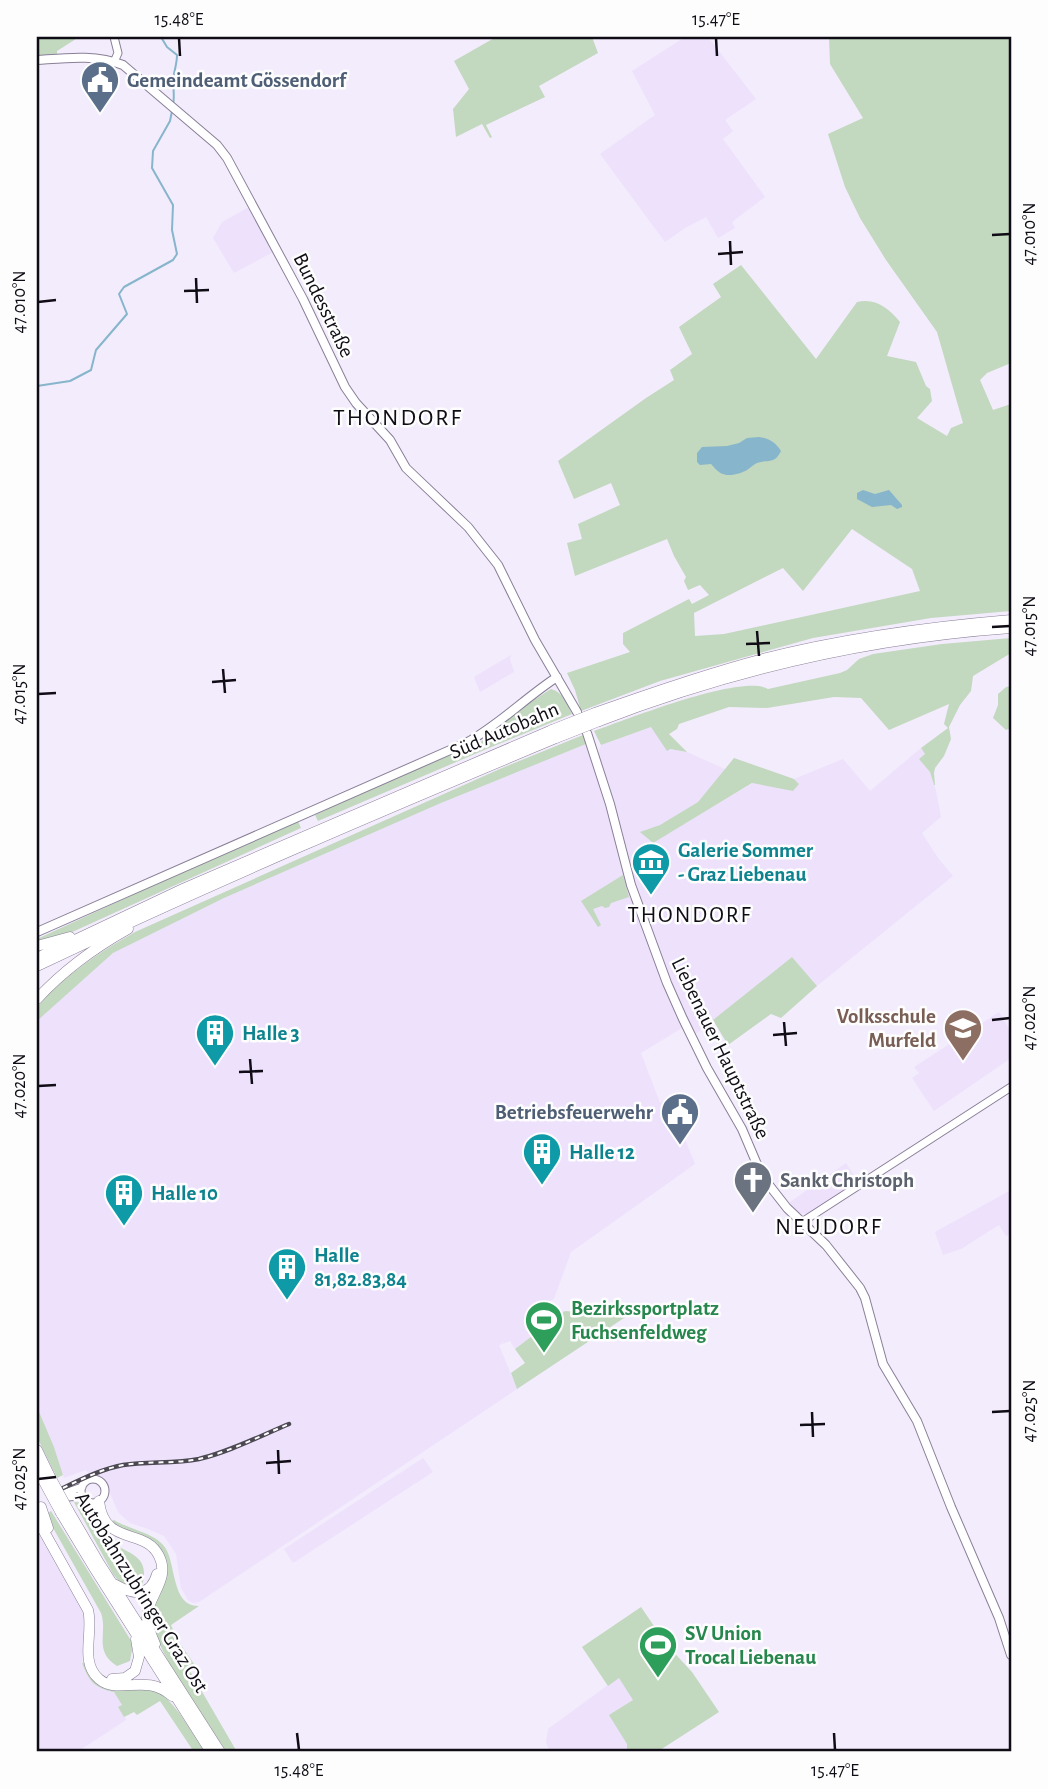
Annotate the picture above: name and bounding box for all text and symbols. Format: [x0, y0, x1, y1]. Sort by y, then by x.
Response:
text: 15.48°E [155, 11, 204, 29]
text: 15.47°E [692, 11, 740, 29]
public building icon: Gemeindeamt Gössendorf [79, 59, 121, 114]
place label: Gemeindeamt Gössendorf [127, 70, 348, 91]
text: 47.010°N [1021, 202, 1039, 266]
street label: Bundesstraße [289, 250, 358, 361]
text: 47.010°N [11, 270, 29, 334]
district label: THONDORF [333, 406, 463, 430]
text: 47.015°N [1021, 595, 1039, 657]
text: 47.015°N [11, 663, 29, 725]
street label: Süd Autobahn [447, 698, 562, 763]
place label: Galerie Sommer - Graz Liebenau [678, 840, 814, 885]
museum icon: Galerie Sommer - Graz Liebenau [630, 841, 672, 896]
district label: THONDORF [627, 904, 753, 927]
street label: Liebenauer Hauptstraße [668, 954, 774, 1142]
text: 47.020°N [1021, 985, 1039, 1051]
place label: Volksschule Murfeld [837, 1006, 936, 1051]
school or university icon: Volksschule Murfeld [942, 1007, 984, 1062]
building icon: Halle 3 [194, 1012, 236, 1067]
place label: Halle 3 [242, 1023, 300, 1044]
text: 47.020°N [11, 1053, 29, 1119]
public building icon: Betriebsfeuerwehr [659, 1091, 701, 1146]
place label: Betriebsfeuerwehr [495, 1102, 654, 1123]
building icon: Halle 12 [521, 1131, 563, 1186]
place label: Halle 12 [569, 1142, 635, 1163]
church icon: Sankt Christoph [732, 1159, 774, 1214]
place label: Sankt Christoph [780, 1170, 914, 1191]
building icon: Halle 10 [103, 1172, 145, 1227]
place label: Halle 10 [151, 1183, 218, 1204]
district label: NEUDORF [775, 1216, 883, 1239]
place label: Halle 81,82.83,84 [314, 1245, 407, 1290]
building icon: Halle 81,82.83,84 [266, 1246, 308, 1301]
place label: Bezirkssportplatz Fuchsenfeldweg [571, 1298, 719, 1343]
sports icon: Bezirkssportplatz Fuchsenfeldweg [523, 1299, 565, 1354]
text: 47.025°N [1021, 1379, 1039, 1443]
text: 47.025°N [11, 1447, 29, 1511]
street label: Autobahnzubringer Graz Ost [71, 1488, 212, 1697]
place label: SV Union Trocal Liebenau [685, 1623, 816, 1668]
sports icon: SV Union Trocal Liebenau [637, 1624, 679, 1679]
text: 15.48°E [275, 1762, 324, 1780]
text: 15.47°E [811, 1762, 859, 1780]

